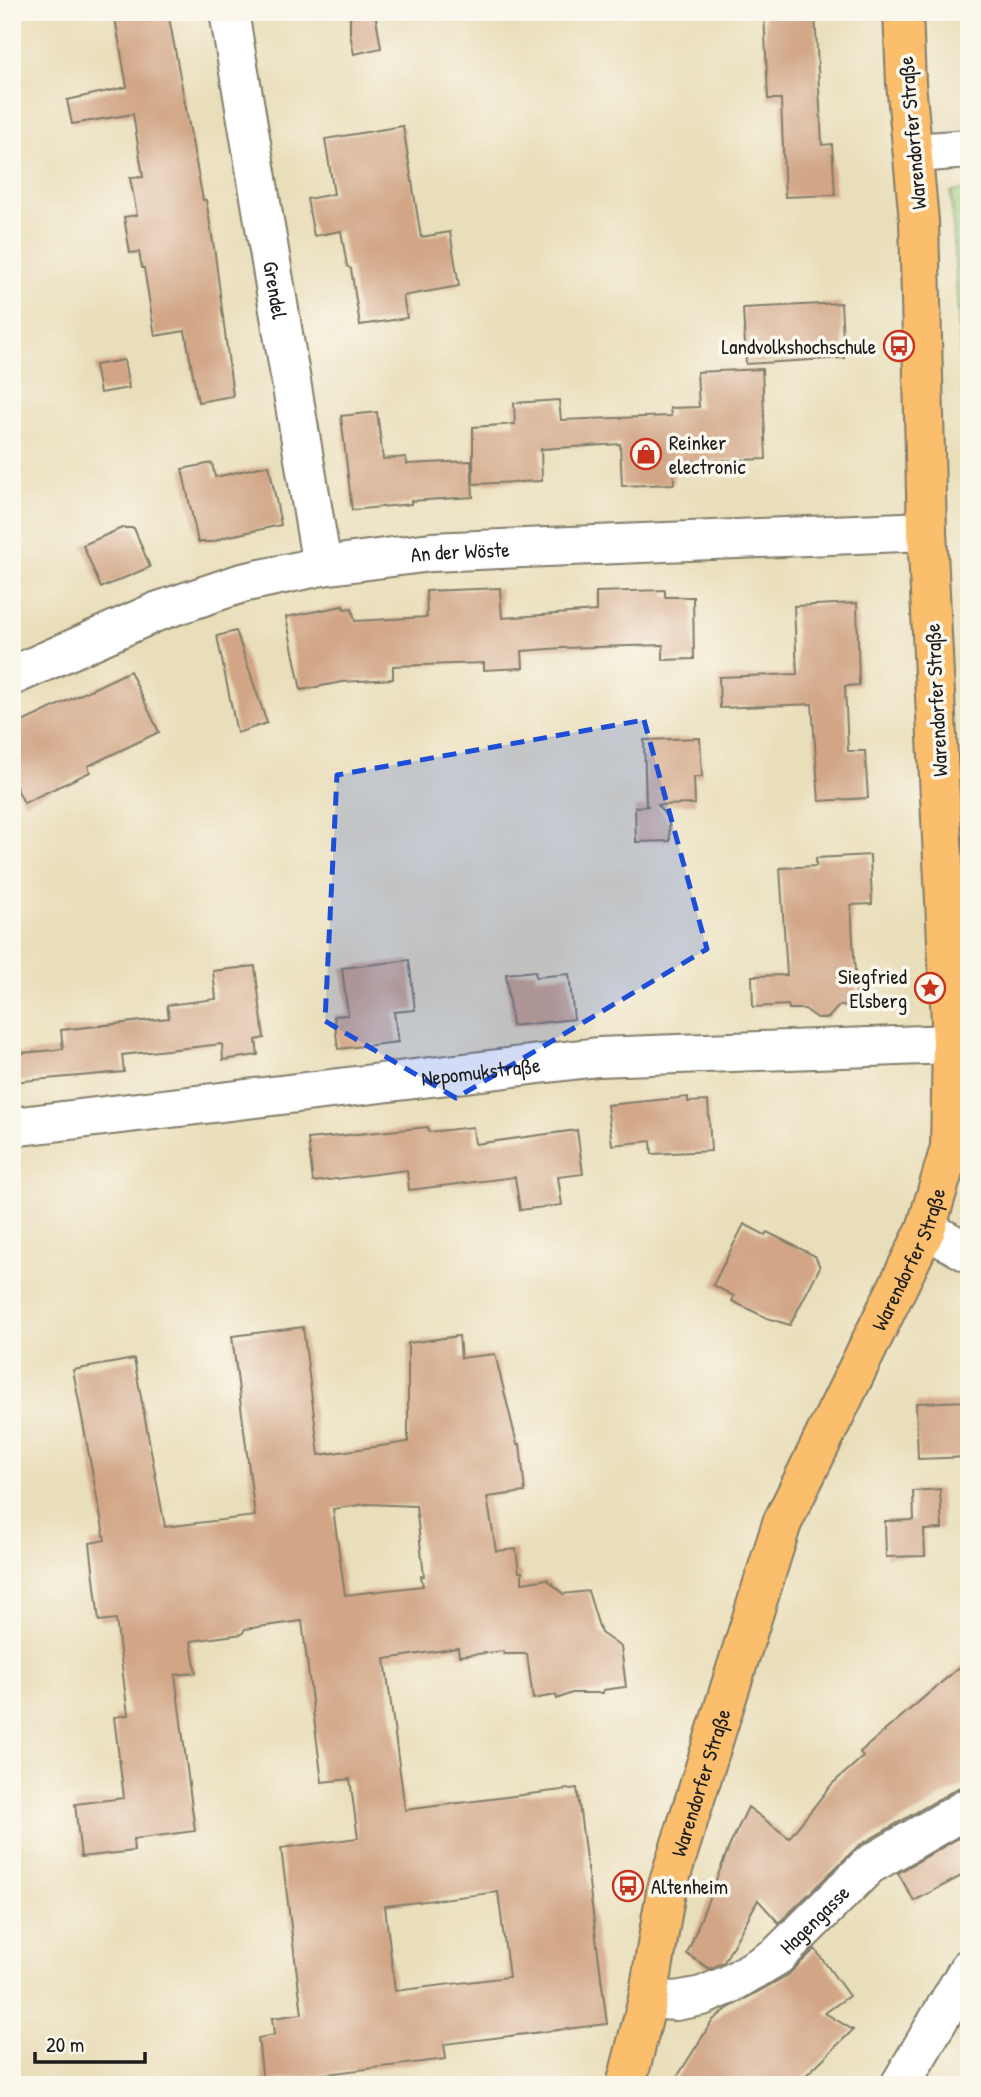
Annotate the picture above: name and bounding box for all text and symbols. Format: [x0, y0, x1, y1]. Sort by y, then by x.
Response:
street label: Warendorfer Straße [891, 55, 933, 211]
street label: Grendel [257, 259, 295, 322]
bus stop icon: Landvolkshochschule [882, 329, 916, 363]
place label: Landvolkshochschule [721, 332, 876, 361]
place label: Reinker electronic [669, 428, 746, 481]
shop icon: Reinker electronic [629, 437, 663, 471]
street label: An der Wöste [409, 534, 510, 569]
street label: Warendorfer Straße [918, 623, 954, 777]
place label: Siegfried Elsberg [838, 962, 907, 1015]
place icon: Siegfried Elsberg [913, 971, 947, 1005]
street label: Nepomukstraße [420, 1050, 542, 1093]
street label: Warendorfer Straße [864, 1184, 952, 1335]
street label: Warendorfer Straße [663, 1705, 737, 1860]
bus stop icon: Altenheim [611, 1869, 645, 1903]
place label: Altenheim [651, 1872, 728, 1901]
street label: Hagengasse [773, 1878, 855, 1960]
scale bar [35, 2020, 145, 2064]
text: 20 m [46, 2030, 84, 2059]

